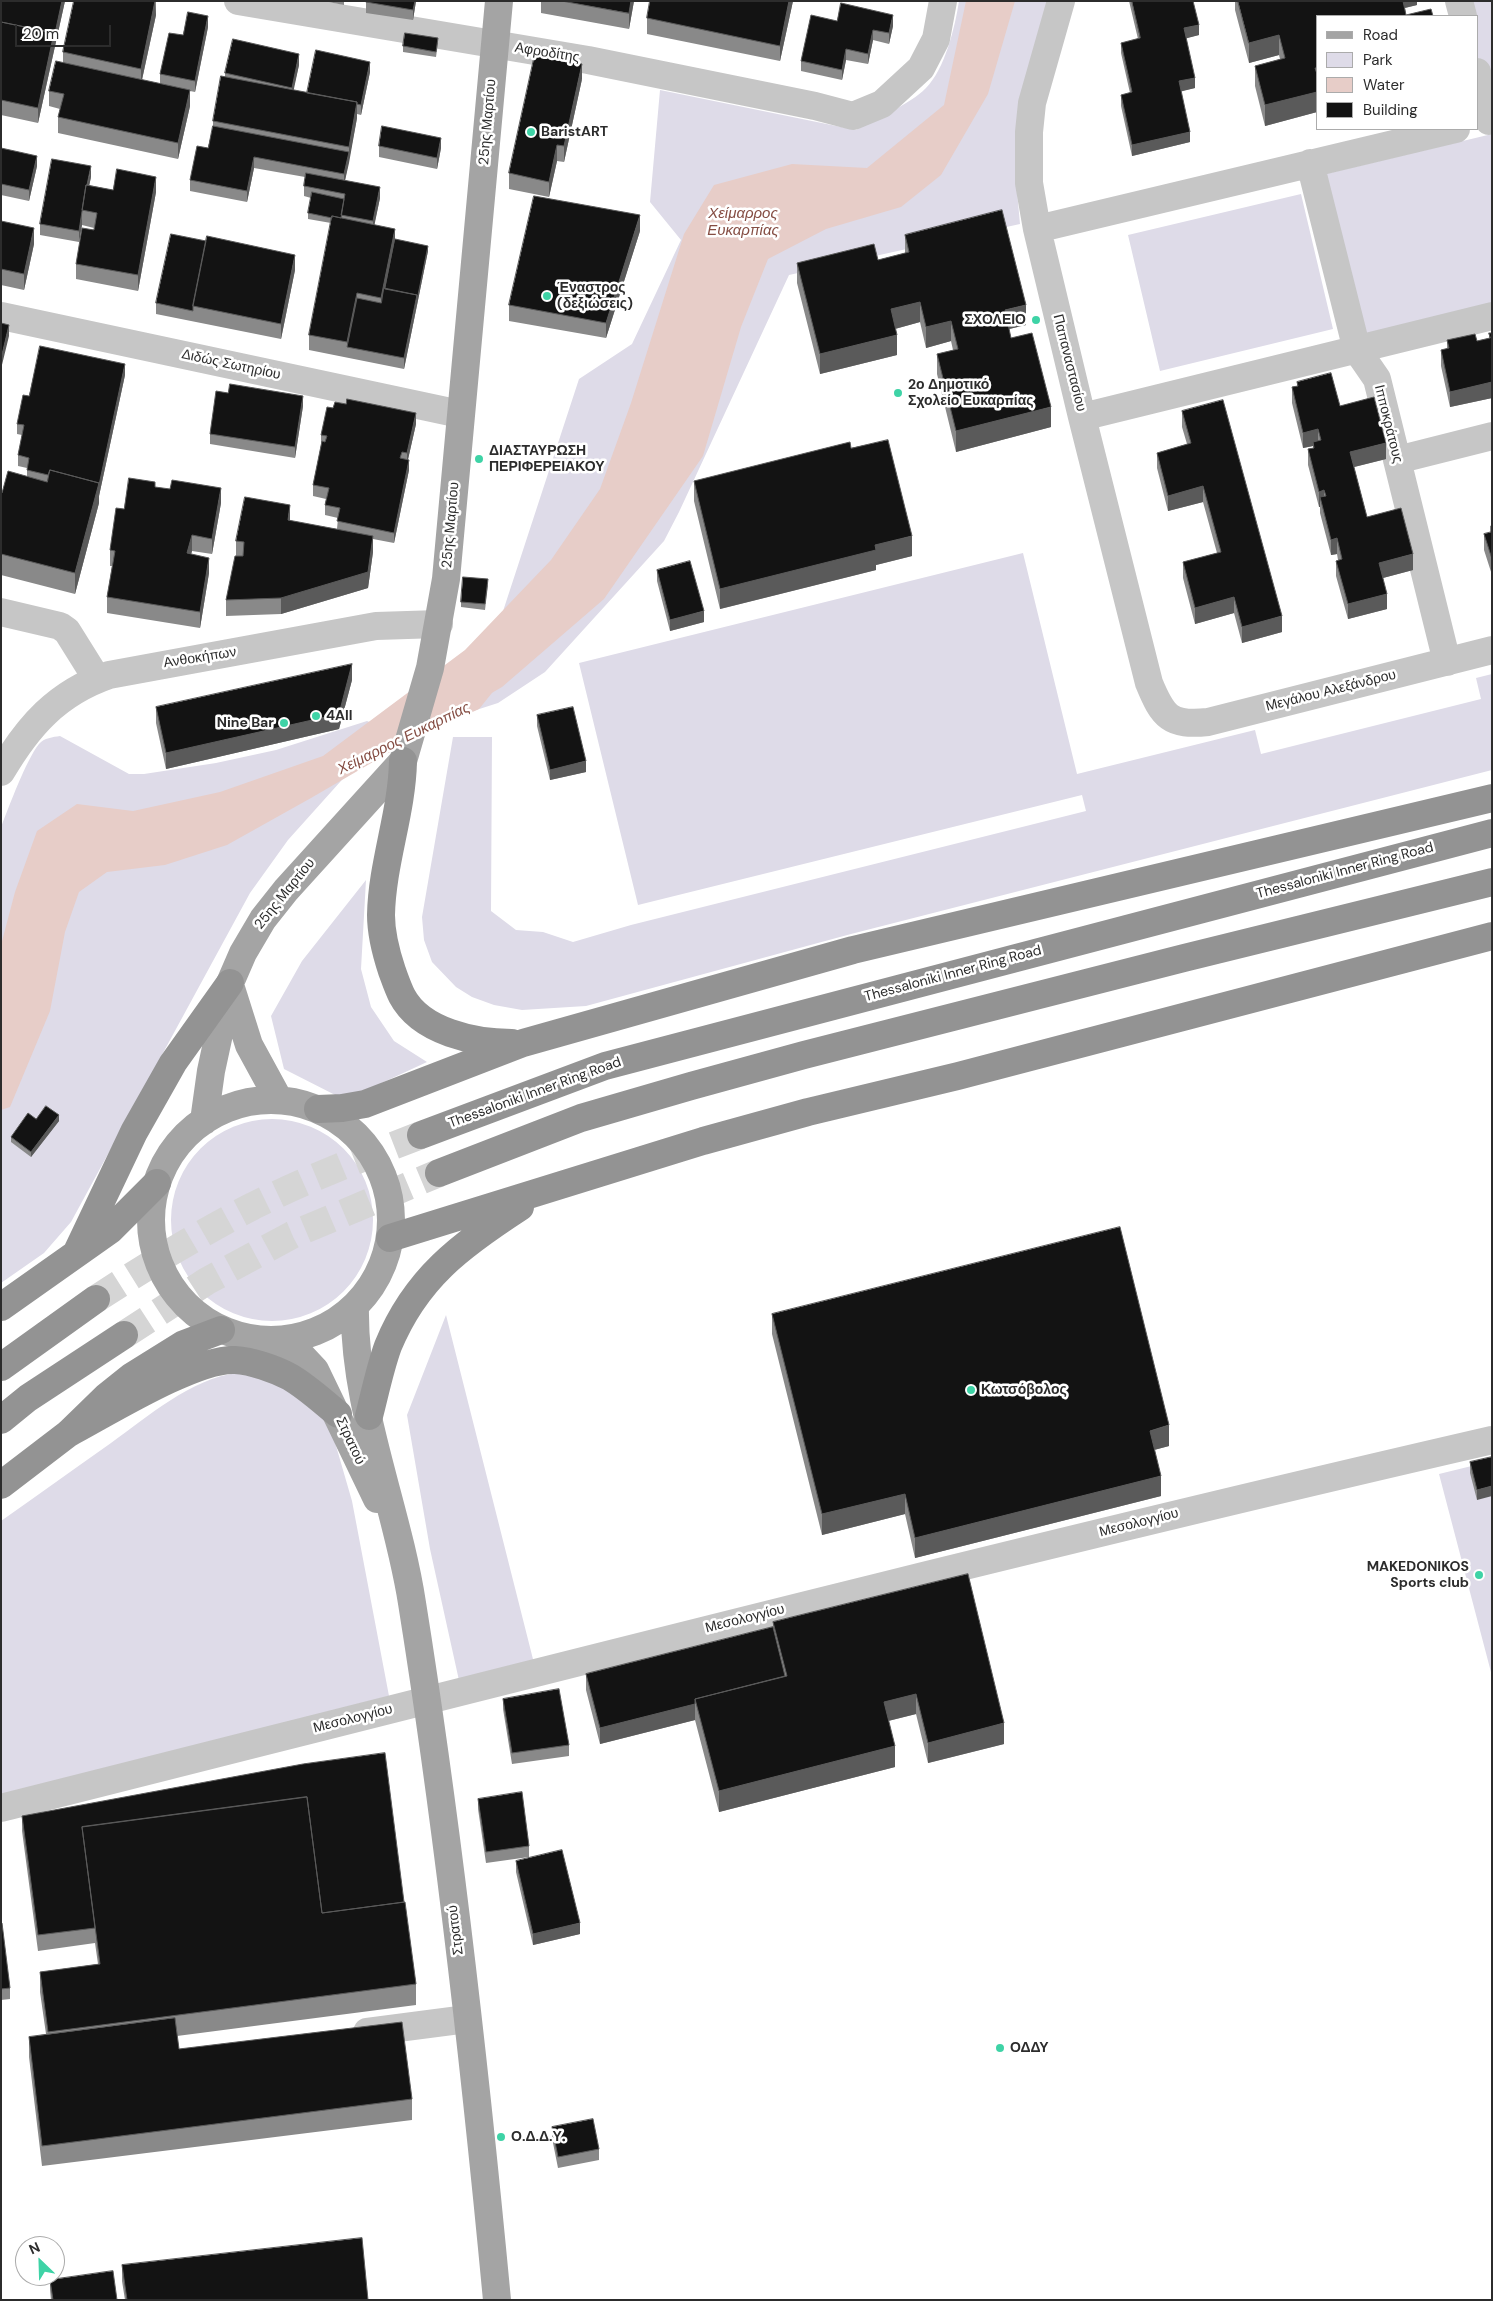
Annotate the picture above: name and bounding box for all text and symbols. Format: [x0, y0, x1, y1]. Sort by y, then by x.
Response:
scale bar [18, 15, 114, 47]
legend [1316, 15, 1478, 130]
text: 20 m [23, 24, 59, 44]
text: Road [1363, 25, 1398, 45]
street label: Αφροδίτης [514, 40, 580, 66]
text: Park [1363, 50, 1393, 70]
text: Water [1363, 75, 1404, 95]
street label: 25ης Μαρτίου [476, 78, 500, 166]
text: Building [1363, 100, 1418, 120]
place label: BaristART [541, 124, 608, 140]
marker: BaristART [525, 126, 537, 138]
water label: Χείμαρρος Ευκαρπίας [707, 205, 779, 240]
place label: Έναστρος (δεξιώσεις) [557, 280, 633, 312]
marker: Έναστρος (δεξιώσεις) [541, 290, 553, 302]
place label: ΣΧΟΛΕΙΟ [964, 312, 1026, 328]
street label: Παπαναστασίου [1049, 313, 1089, 413]
marker: ΣΧΟΛΕΙΟ [1030, 314, 1042, 326]
street label: Διδώς Σωτηρίου [180, 346, 282, 384]
place label: 2ο Δημοτικό Σχολείο Ευκαρπίας [908, 377, 1034, 410]
street label: Ιπποκράτους [1370, 383, 1406, 465]
marker: 2ο Δημοτικό Σχολείο Ευκαρπίας [892, 387, 904, 399]
place label: ΔΙΑΣΤΑΥΡΩΣΗ ΠΕΡΙΦΕΡΕΙΑΚΟΥ [489, 443, 604, 476]
marker: ΔΙΑΣΤΑΥΡΩΣΗ ΠΕΡΙΦΕΡΕΙΑΚΟΥ [473, 453, 485, 465]
street label: 25ης Μαρτίου [439, 481, 463, 569]
street label: Ανθοκήπων [162, 644, 238, 672]
street label: Μεγάλου Αλεξάνδρου [1264, 667, 1398, 715]
water label: Χείμαρρος Ευκαρπίας [335, 699, 473, 779]
place label: 4All [326, 708, 353, 724]
marker: 4All [310, 710, 322, 722]
place label: Nine Bar [217, 715, 274, 731]
marker: Nine Bar [278, 717, 290, 729]
street label: Thessaloniki Inner Ring Road [1255, 839, 1435, 903]
street label: 25ης Μαρτίου [251, 855, 319, 933]
street label: Thessaloniki Inner Ring Road [863, 942, 1043, 1006]
street label: Thessaloniki Inner Ring Road [446, 1054, 624, 1132]
place label: Κωτσόβολος [981, 1382, 1067, 1398]
marker: Κωτσόβολος [965, 1384, 977, 1396]
street label: Στρατού [332, 1415, 368, 1467]
street label: Μεσολογγίου [1098, 1505, 1180, 1541]
place label: MAKEDONIKOS Sports club [1367, 1559, 1469, 1591]
marker: MAKEDONIKOS Sports club [1473, 1569, 1485, 1581]
street label: Μεσολογγίου [704, 1601, 786, 1637]
street label: Μεσολογγίου [312, 1701, 394, 1737]
street label: Στρατού [445, 1904, 467, 1956]
place label: ΟΔΔΥ [1010, 2040, 1049, 2056]
marker: ΟΔΔΥ [994, 2042, 1006, 2054]
place label: Ο.Δ.Δ.Υ. [511, 2129, 565, 2145]
marker: Ο.Δ.Δ.Υ. [495, 2131, 507, 2143]
north arrow [15, 2236, 65, 2286]
text: N [26, 2238, 43, 2259]

